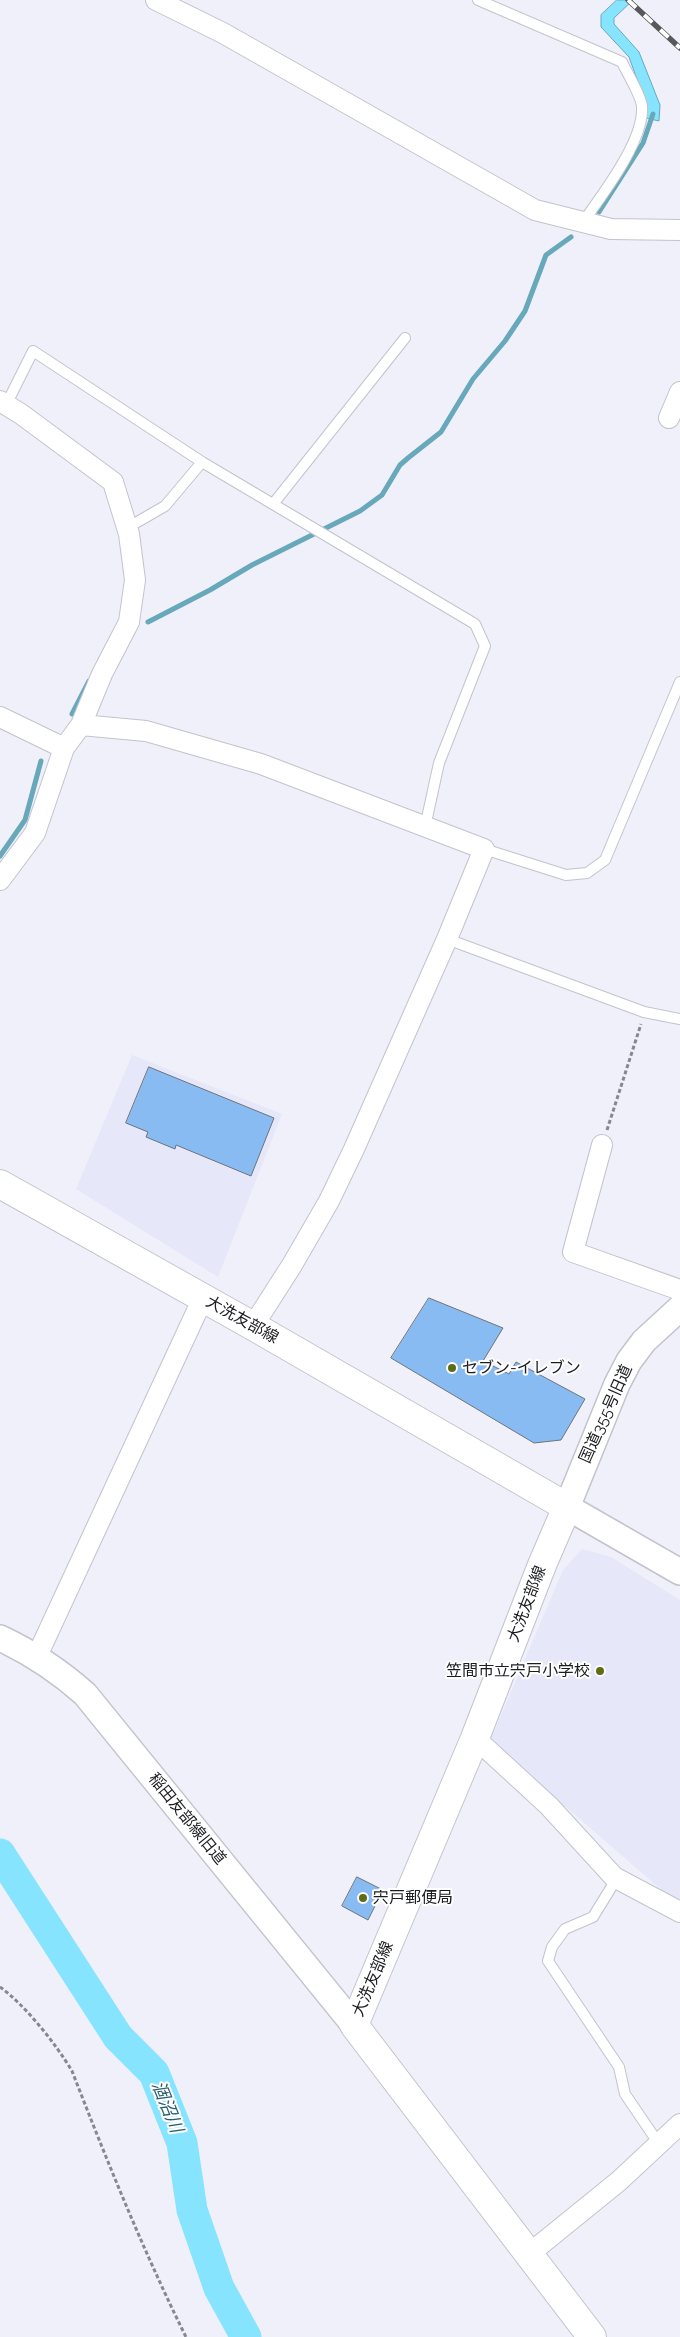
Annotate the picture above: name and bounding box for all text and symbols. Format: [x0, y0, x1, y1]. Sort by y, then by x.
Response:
street label: 大洗友部線 [202, 1292, 282, 1348]
place label: セブン-イレブン [462, 1358, 581, 1378]
marker: セブン-イレブン [446, 1362, 458, 1374]
street label: 国道355号旧道 [576, 1362, 636, 1466]
street label: 大洗友部線 [504, 1563, 550, 1645]
place label: 笠間市立宍戸小学校 [446, 1661, 590, 1681]
marker: 笠間市立宍戸小学校 [594, 1665, 606, 1677]
street label: 稲田友部線旧道 [144, 1769, 230, 1869]
place label: 宍戸郵便局 [373, 1888, 453, 1908]
marker: 宍戸郵便局 [357, 1892, 369, 1904]
street label: 大洗友部線 [349, 1938, 397, 2020]
water label: 涸沼川 [147, 2078, 187, 2136]

